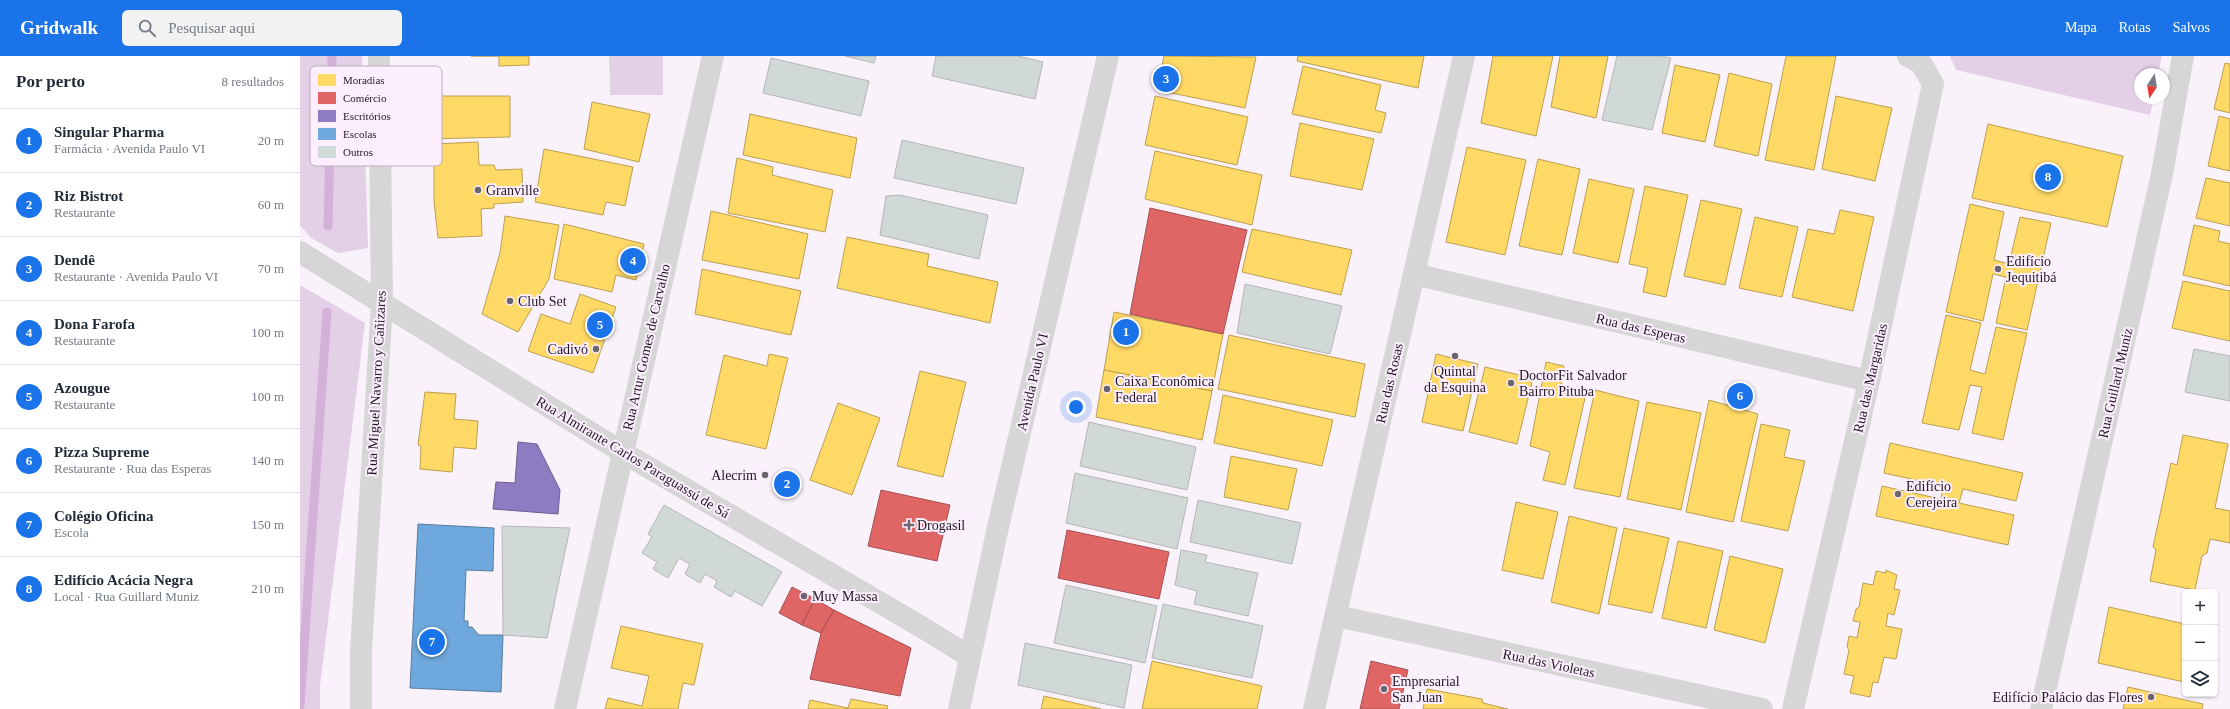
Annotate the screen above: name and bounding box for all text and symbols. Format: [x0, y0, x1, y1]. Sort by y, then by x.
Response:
search box [122, 10, 402, 46]
text: Gridwalk [20, 17, 98, 38]
icon: search [136, 17, 158, 39]
text: Pesquisar aqui [168, 20, 255, 36]
text: Mapa [2065, 20, 2097, 35]
text: Rotas [2119, 20, 2151, 35]
text: Salvos [2173, 20, 2210, 35]
pin: 3 [1153, 64, 1179, 94]
legend [310, 66, 442, 166]
north arrow [2134, 68, 2170, 104]
text: Por perto [16, 72, 85, 91]
text: 8 resultados [222, 74, 284, 89]
text: Moradias [343, 74, 385, 86]
text: Comércio [343, 92, 387, 104]
text: Escritórios [343, 110, 391, 122]
text: Singular Pharma [54, 124, 164, 140]
text: Escolas [343, 128, 377, 140]
text: 1 [26, 133, 32, 148]
text: 20 m [258, 133, 284, 148]
text: Farmácia · Avenida Paulo VI [54, 141, 205, 156]
text: Outros [343, 146, 373, 158]
pin: 8 [2035, 162, 2061, 192]
place label: Granville [486, 183, 539, 198]
marker: Granville [473, 185, 483, 195]
text: Riz Bistrot [54, 188, 123, 204]
text: 2 [26, 197, 32, 212]
text: 60 m [258, 197, 284, 212]
text: Restaurante [54, 205, 115, 220]
pin: 4 [620, 246, 646, 276]
text: Dendê [54, 252, 95, 268]
place label: Edifício Jequitibá [2006, 254, 2057, 285]
text: 3 [26, 261, 32, 276]
text: 70 m [258, 261, 284, 276]
street label: Rua Artur Gomes de Carvalho [620, 262, 673, 432]
marker: Edifício Jequitibá [1993, 264, 2003, 274]
text: Restaurante · Avenida Paulo VI [54, 269, 218, 284]
street label: Rua Miguel Navarro y Cañizares [364, 290, 389, 476]
place label: Club Set [518, 294, 567, 309]
marker: Club Set [505, 296, 515, 306]
pin: 5 [587, 310, 613, 340]
street label: Rua das Esperas [1594, 311, 1687, 346]
text: Dona Farofa [54, 316, 135, 332]
pin: 1 [1113, 317, 1139, 347]
street label: Rua das Margaridas [1851, 322, 1890, 434]
text: 4 [26, 325, 32, 340]
text: 100 m [251, 325, 284, 340]
street label: Rua Guillard Muniz [2095, 326, 2135, 440]
street label: Avenida Paulo VI [1014, 331, 1051, 432]
text: Restaurante [54, 333, 115, 348]
place label: Cadivó [548, 342, 588, 357]
street label: Rua das Rosas [1373, 342, 1406, 425]
marker: Cadivó [591, 344, 601, 354]
marker: Quintal da Esquina [1450, 351, 1460, 361]
place label: Quintal da Esquina [1424, 364, 1487, 395]
place label: DoctorFit Salvador Bairro Pituba [1519, 368, 1627, 399]
place label: Caixa Econômica Federal [1115, 374, 1215, 405]
marker: DoctorFit Salvador Bairro Pituba [1506, 378, 1516, 388]
text: Azougue [54, 380, 110, 396]
pin: 6 [1727, 381, 1753, 411]
marker: Caixa Econômica Federal [1102, 384, 1112, 394]
text: 5 [26, 389, 32, 404]
text: 100 m [251, 389, 284, 404]
street label: Rua Almirante Carlos Paraguassú de Sá [533, 394, 733, 522]
text: Restaurante [54, 397, 115, 412]
your location [1066, 397, 1086, 417]
text: Pizza Supreme [54, 444, 149, 460]
text: 6 [26, 453, 32, 468]
text: 140 m [251, 453, 284, 468]
text: Restaurante · Rua das Esperas [54, 461, 211, 476]
place label: Alecrim [711, 468, 757, 483]
pin: 2 [774, 469, 800, 499]
marker: Alecrim [760, 470, 770, 480]
place label: Edifício Cerejeira [1906, 479, 1958, 510]
marker: Edifício Cerejeira [1893, 489, 1903, 499]
text: Colégio Oficina [54, 508, 154, 524]
text: 7 [26, 517, 32, 532]
text: 150 m [251, 517, 284, 532]
place label: Drogasil [917, 518, 965, 533]
marker: Drogasil [904, 520, 914, 530]
text: Escola [54, 525, 89, 540]
text: Edifício Acácia Negra [54, 572, 193, 588]
text: 8 [26, 581, 32, 596]
text: 210 m [251, 581, 284, 596]
text: Local · Rua Guillard Muniz [54, 589, 199, 604]
place label: Muy Massa [812, 589, 879, 604]
map controls [2182, 589, 2218, 697]
button: + [2182, 589, 2218, 625]
marker: Muy Massa [799, 591, 809, 601]
button: − [2182, 625, 2218, 661]
pin: 7 [419, 627, 445, 657]
street label: Rua das Violetas [1501, 646, 1596, 681]
button: layers [2182, 661, 2218, 697]
place label: Empresarial San Juan [1392, 674, 1460, 705]
marker: Empresarial San Juan [1379, 684, 1389, 694]
place label: Edifício Palácio das Flores [1993, 690, 2143, 705]
marker: Edifício Palácio das Flores [2146, 692, 2156, 702]

